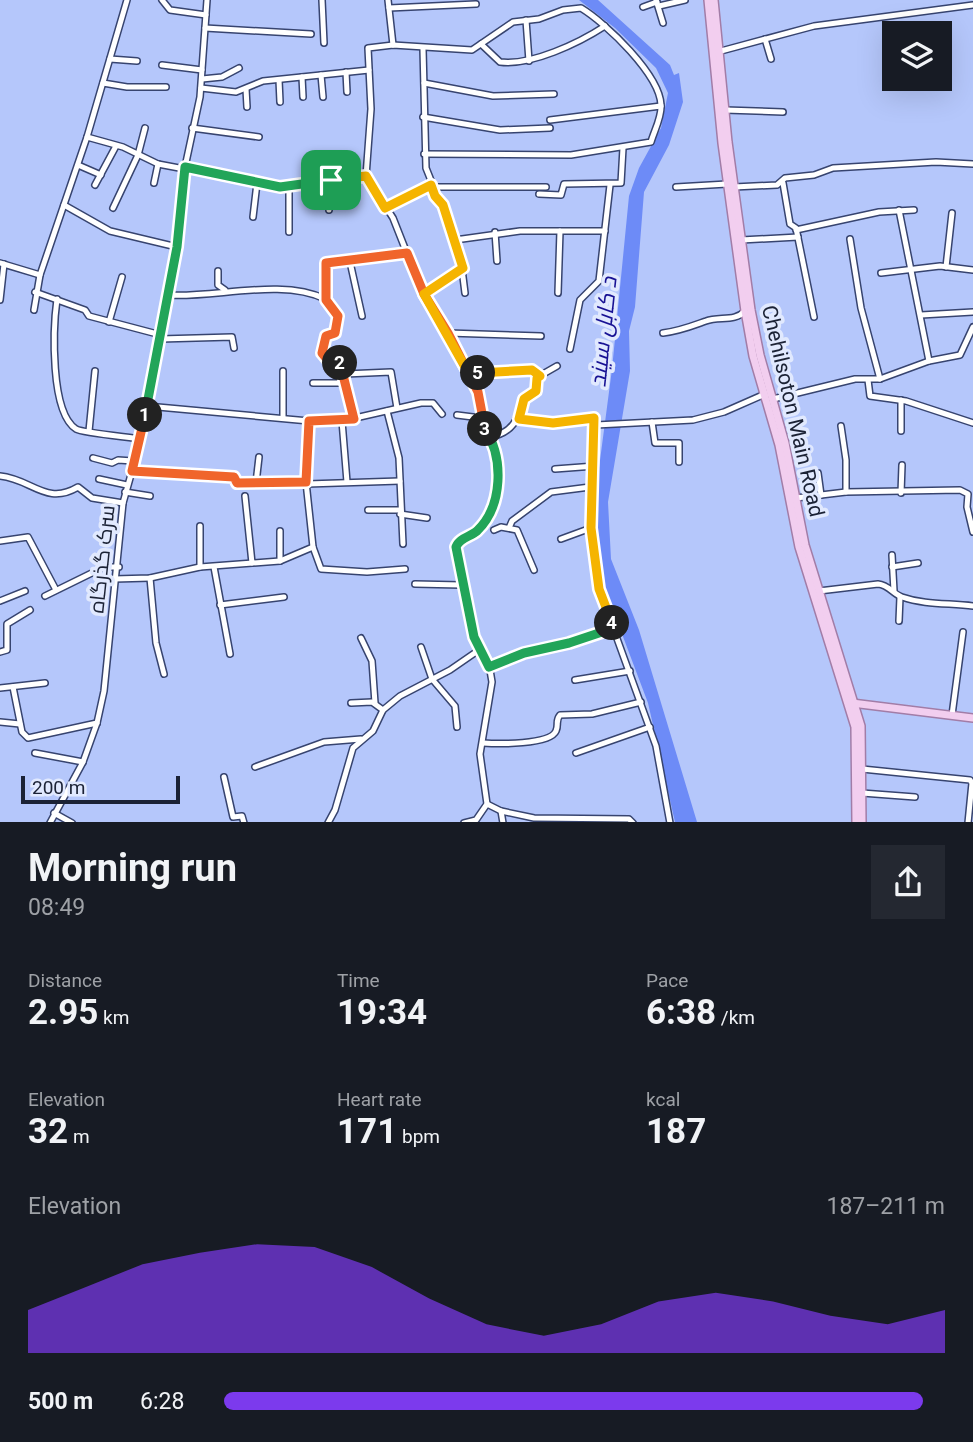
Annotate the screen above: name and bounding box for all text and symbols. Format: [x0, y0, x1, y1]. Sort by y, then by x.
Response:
map controls [882, 21, 952, 91]
button: layers [882, 21, 952, 91]
pin [301, 150, 361, 210]
icon: arrive [312, 161, 350, 199]
water label: د کابل سيند [584, 275, 623, 388]
street label: Chehilsoton Main Road [757, 303, 829, 519]
pin: 2 [322, 346, 358, 380]
text: 2 [334, 351, 345, 374]
pin: 5 [461, 356, 496, 390]
text: 5 [472, 361, 483, 384]
pin: 1 [128, 398, 162, 432]
text: 1 [139, 403, 150, 426]
pin: 3 [468, 412, 503, 446]
text: 3 [479, 417, 490, 440]
street label: سرک گذرگاه [84, 504, 120, 614]
pin: 4 [594, 606, 630, 640]
text: 4 [606, 611, 617, 634]
scale bar [21, 774, 180, 805]
text: 200 m [32, 776, 85, 799]
button: share [871, 845, 945, 919]
text: Morning run [28, 846, 237, 890]
text: 08:49 [28, 894, 85, 921]
text: Distance [28, 969, 102, 992]
text: Time [337, 969, 380, 992]
text: Pace [646, 969, 688, 992]
text: 2.95 [28, 992, 98, 1033]
text: 19:34 [337, 992, 427, 1033]
text: 6:38 [646, 992, 716, 1033]
text: km [98, 1006, 129, 1029]
text: /km [716, 1006, 755, 1029]
text: Elevation [28, 1088, 105, 1111]
text: Heart rate [337, 1088, 422, 1111]
text: kcal [646, 1088, 680, 1111]
text: 32 [28, 1111, 68, 1152]
text: 171 [337, 1111, 397, 1152]
text: 187 [646, 1111, 706, 1152]
text: m [68, 1125, 90, 1148]
text: bpm [397, 1125, 440, 1148]
text: Elevation [28, 1193, 121, 1220]
text: 187–211 m [826, 1193, 945, 1220]
text: 500 m [28, 1388, 93, 1415]
text: 6:28 [140, 1388, 184, 1415]

